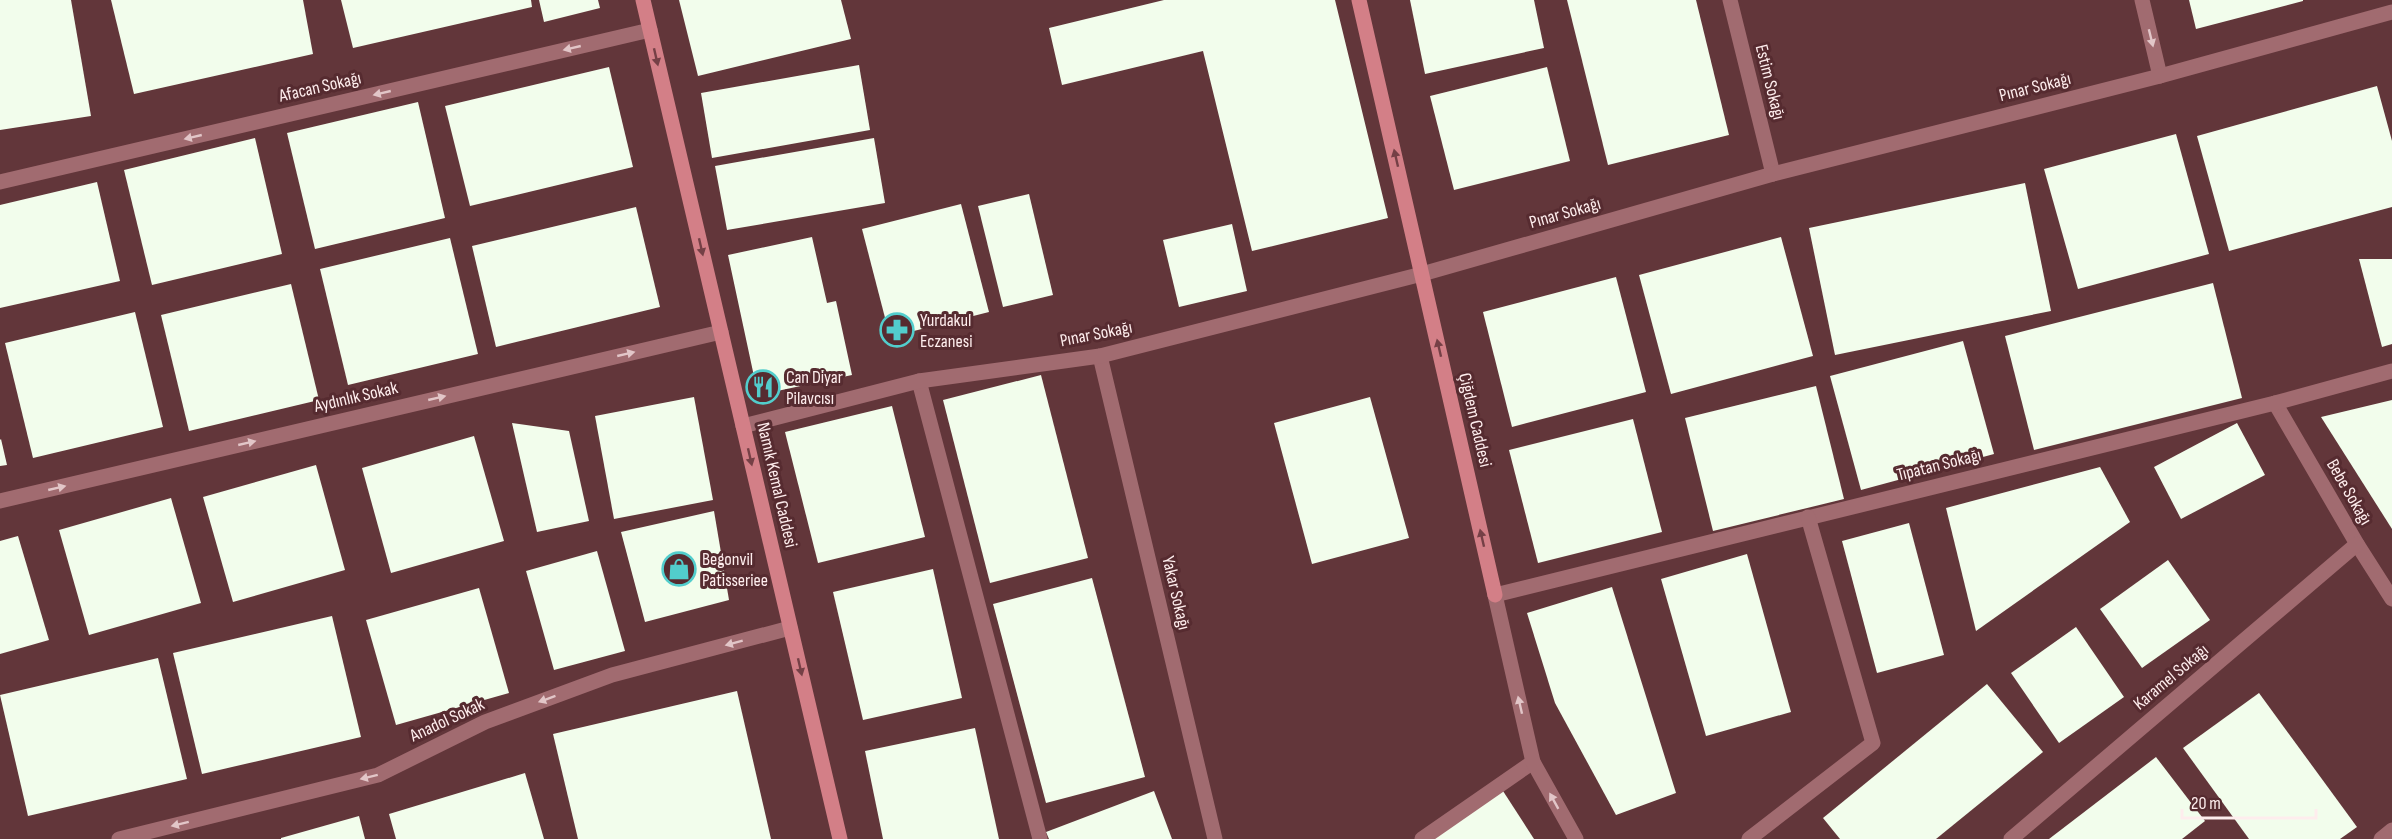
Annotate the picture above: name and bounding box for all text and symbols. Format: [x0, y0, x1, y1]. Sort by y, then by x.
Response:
one-way arrow [2147, 29, 2157, 47]
street label: Estim Sokağı [1751, 42, 1789, 122]
one-way arrow [563, 44, 582, 54]
one-way arrow [652, 48, 661, 67]
street label: Afacan Sokağı [276, 67, 363, 107]
street label: Pınar Sokağı [1997, 68, 2073, 106]
one-way arrow [373, 88, 392, 98]
one-way arrow [183, 133, 202, 143]
one-way arrow [1390, 149, 1400, 167]
street label: Pınar Sokağı [1527, 193, 1603, 233]
one-way arrow [696, 238, 706, 256]
place label: Yurdakul Eczanesi [920, 310, 973, 352]
pharmacy icon: Yurdakul Eczanesi [879, 312, 915, 348]
street label: Pınar Sokağı [1058, 317, 1134, 351]
one-way arrow [1434, 338, 1443, 357]
one-way arrow [617, 348, 636, 358]
place label: Can Diyar Pilavcısı [786, 367, 843, 409]
restaurant icon: Can Diyar Pilavcısı [745, 369, 781, 405]
street label: Çiğdem Caddesi [1454, 371, 1496, 469]
street label: Aydınlık Sokak [311, 377, 400, 417]
one-way arrow [427, 393, 446, 403]
street label: Namık Kemal Caddesi [752, 420, 802, 550]
one-way arrow [238, 437, 256, 447]
street label: Tıpatan Sokağı [1895, 444, 1983, 486]
one-way arrow [746, 448, 756, 466]
street label: Bebe Sokağı [2322, 455, 2376, 529]
one-way arrow [48, 482, 66, 492]
one-way arrow [1477, 529, 1487, 547]
place label: Begonvil Patisseriee [702, 549, 768, 591]
shop icon: Begonvil Patisseriee [661, 551, 697, 587]
street label: Yakar Sokağı [1157, 554, 1195, 632]
one-way arrow [725, 639, 743, 649]
street label: Karamel Sokağı [2129, 640, 2213, 714]
one-way arrow [795, 658, 805, 677]
street label: Anadol Sokak [406, 694, 488, 747]
one-way arrow [538, 695, 556, 705]
one-way arrow [1515, 695, 1524, 714]
one-way arrow [360, 773, 378, 782]
scale bar [2182, 782, 2316, 820]
one-way arrow [1549, 792, 1559, 809]
text: 20 m [2191, 793, 2221, 814]
one-way arrow [170, 820, 188, 829]

